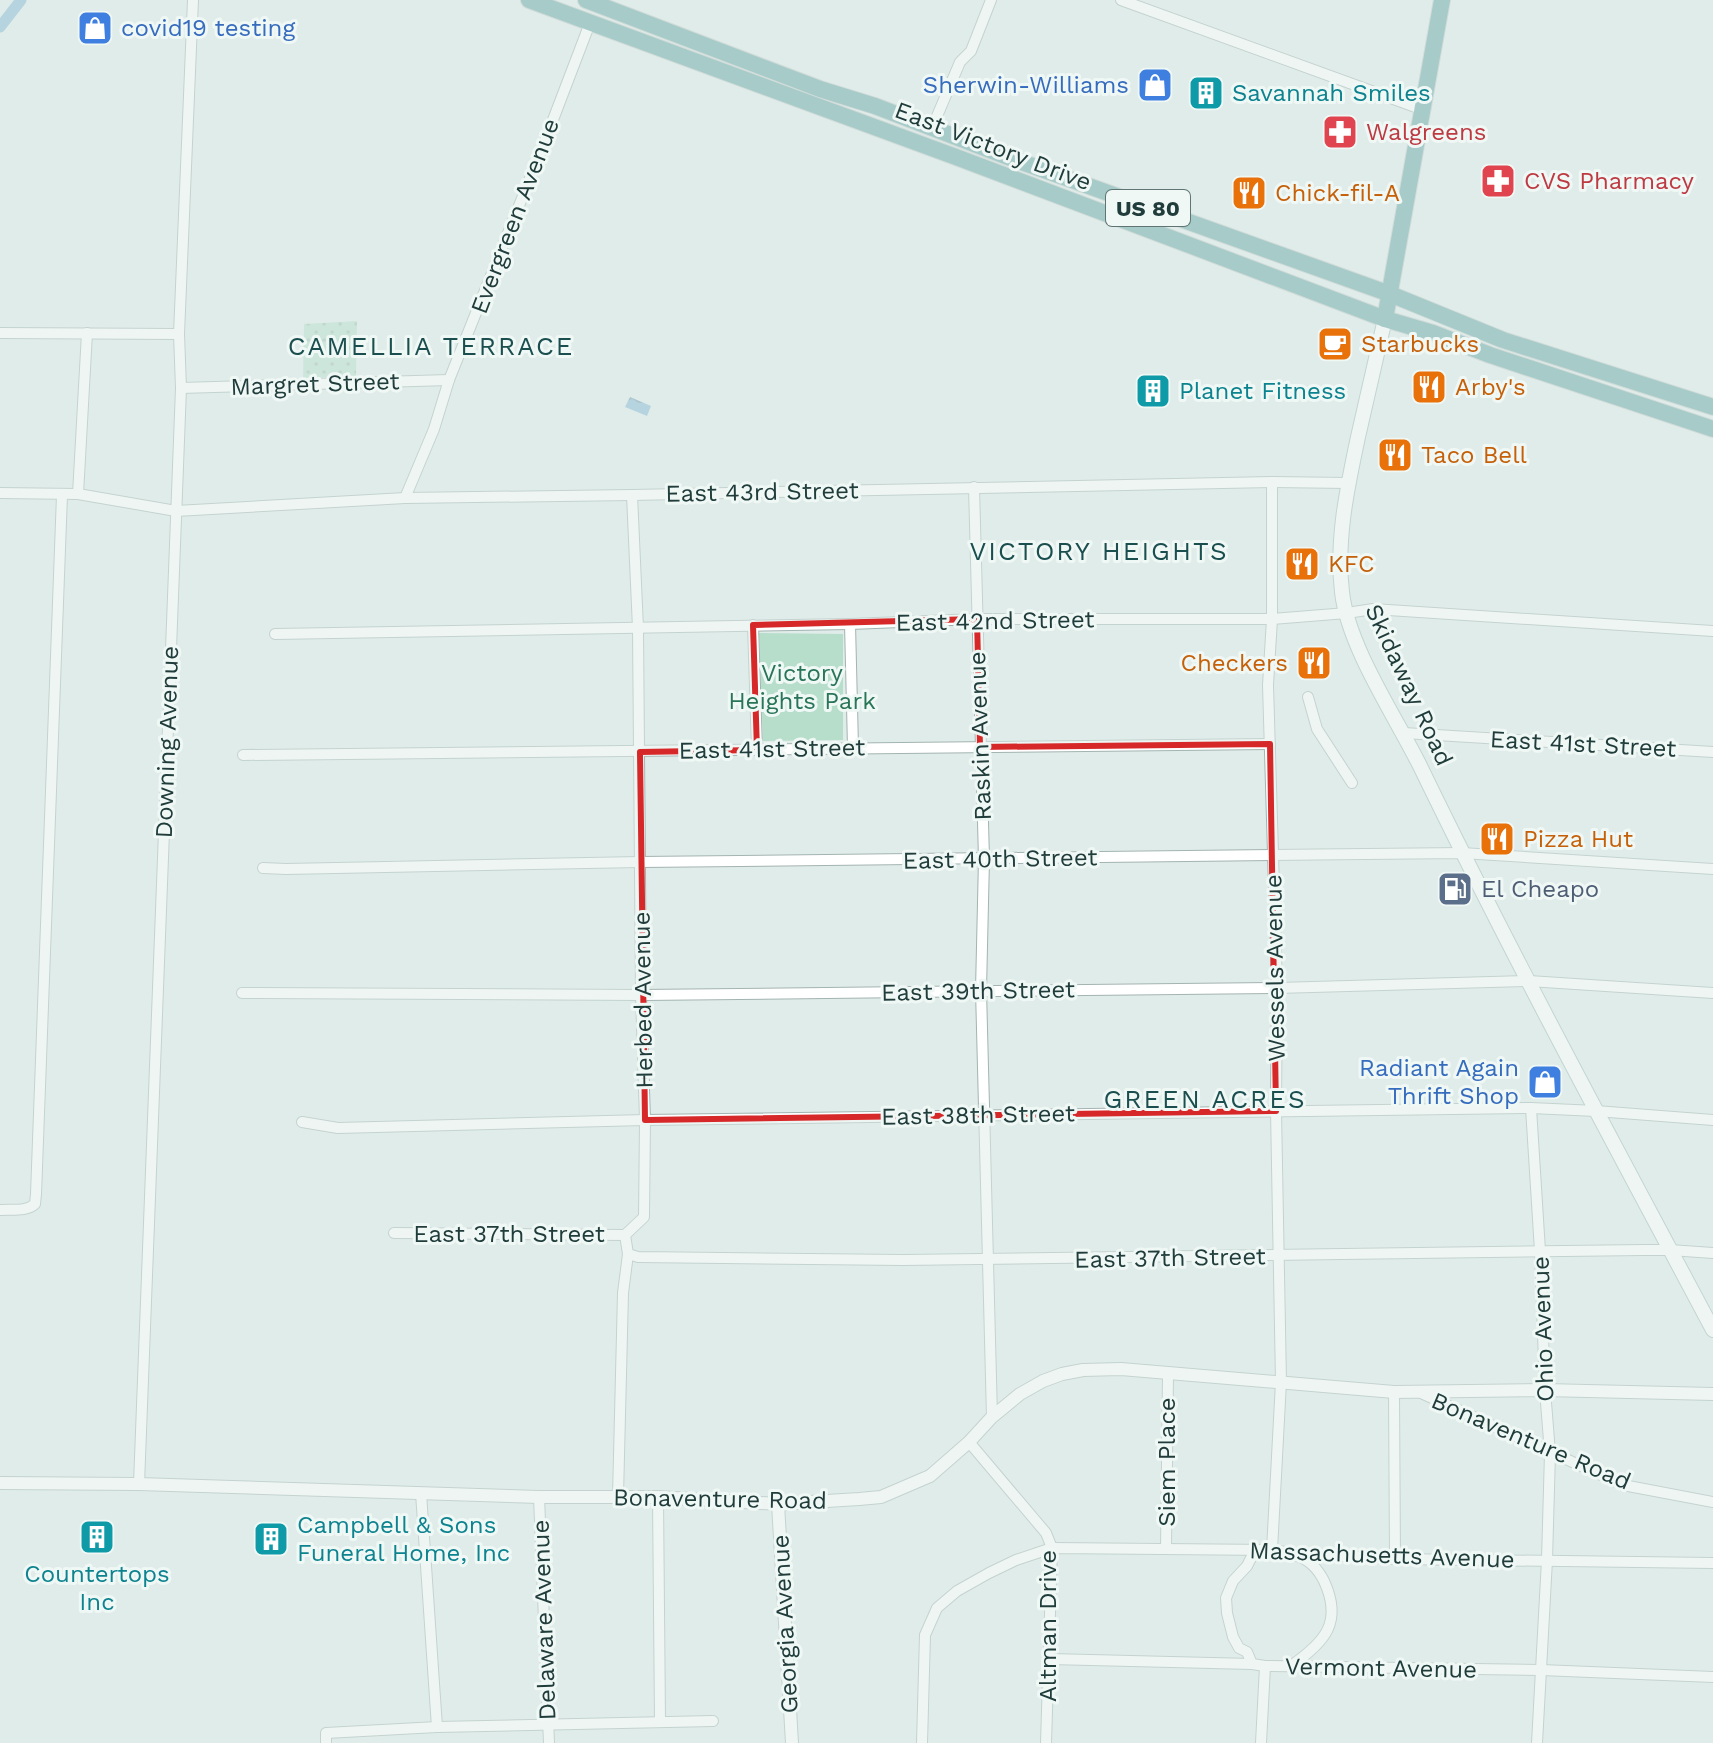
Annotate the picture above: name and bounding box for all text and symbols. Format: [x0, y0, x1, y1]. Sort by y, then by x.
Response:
shop icon: covid19 testing [76, 9, 114, 47]
place label: covid19 testing [121, 14, 295, 42]
shop icon: Sherwin-Williams [1136, 66, 1174, 104]
place label: Sherwin-Williams [923, 71, 1129, 99]
building icon: Savannah Smiles [1187, 74, 1225, 112]
place label: Savannah Smiles [1232, 79, 1431, 107]
street label: East Victory Drive [891, 96, 1095, 196]
pharmacy icon: Walgreens [1321, 113, 1359, 151]
street label: Evergreen Avenue [465, 114, 565, 318]
place label: Walgreens [1366, 118, 1486, 146]
pharmacy icon: CVS Pharmacy [1479, 162, 1517, 200]
place label: CVS Pharmacy [1524, 167, 1695, 195]
restaurant icon: Chick-fil-A [1230, 174, 1268, 212]
place label: Chick-fil-A [1275, 179, 1400, 207]
road number: US 80 [1106, 190, 1190, 226]
cafe icon: Starbucks [1316, 325, 1354, 363]
place label: Starbucks [1361, 330, 1479, 358]
district label: CAMELLIA TERRACE [288, 331, 574, 361]
street label: Margret Street [230, 367, 400, 401]
restaurant icon: Arby's [1410, 368, 1448, 406]
building icon: Planet Fitness [1134, 372, 1172, 410]
place label: Arby's [1455, 373, 1526, 401]
place label: Planet Fitness [1179, 377, 1346, 405]
restaurant icon: Taco Bell [1376, 436, 1414, 474]
place label: Taco Bell [1421, 441, 1528, 469]
street label: East 43rd Street [665, 476, 859, 508]
district label: VICTORY HEIGHTS [969, 536, 1229, 566]
restaurant icon: KFC [1283, 545, 1321, 583]
place label: KFC [1328, 550, 1375, 578]
street label: Skidaway Road [1359, 600, 1459, 770]
street label: East 42nd Street [895, 605, 1095, 637]
restaurant icon: Checkers [1295, 644, 1333, 682]
street label: Downing Avenue [150, 645, 184, 839]
place label: Checkers [1180, 649, 1288, 677]
street label: Raskin Avenue [963, 651, 997, 821]
park label: Victory Heights Park [728, 659, 876, 715]
street label: East 41st Street [1489, 725, 1677, 763]
street label: East 41st Street [678, 733, 866, 765]
restaurant icon: Pizza Hut [1478, 820, 1516, 858]
place label: Pizza Hut [1523, 825, 1633, 853]
street label: East 40th Street [902, 843, 1098, 875]
fuel station icon: El Cheapo [1436, 870, 1474, 908]
street label: Wessels Avenue [1259, 874, 1291, 1062]
place label: El Cheapo [1481, 875, 1599, 903]
street label: Herbed Avenue [627, 911, 659, 1089]
street label: East 39th Street [881, 975, 1075, 1007]
place label: Radiant Again Thrift Shop [1359, 1054, 1519, 1110]
shop icon: Radiant Again Thrift Shop [1526, 1063, 1564, 1101]
district label: GREEN ACRES [1103, 1084, 1307, 1114]
street label: East 38th Street [881, 1099, 1075, 1131]
street label: East 37th Street [413, 1220, 605, 1248]
street label: East 37th Street [1074, 1242, 1266, 1274]
street label: Ohio Avenue [1526, 1256, 1560, 1402]
street label: Bonaventure Road [1427, 1386, 1635, 1496]
street label: Siem Place [1153, 1397, 1181, 1527]
street label: Bonaventure Road [613, 1483, 827, 1515]
place label: Campbell & Sons Funeral Home, Inc [297, 1511, 510, 1567]
building icon: Countertops Inc [78, 1518, 116, 1556]
street label: Delaware Avenue [527, 1519, 561, 1721]
building icon: Campbell & Sons Funeral Home, Inc [252, 1520, 290, 1558]
street label: Georgia Avenue [766, 1534, 804, 1714]
street label: Massachusetts Avenue [1249, 1536, 1515, 1574]
street label: Altman Drive [1034, 1550, 1062, 1702]
place label: Countertops Inc [24, 1560, 170, 1616]
street label: Vermont Avenue [1285, 1652, 1477, 1684]

